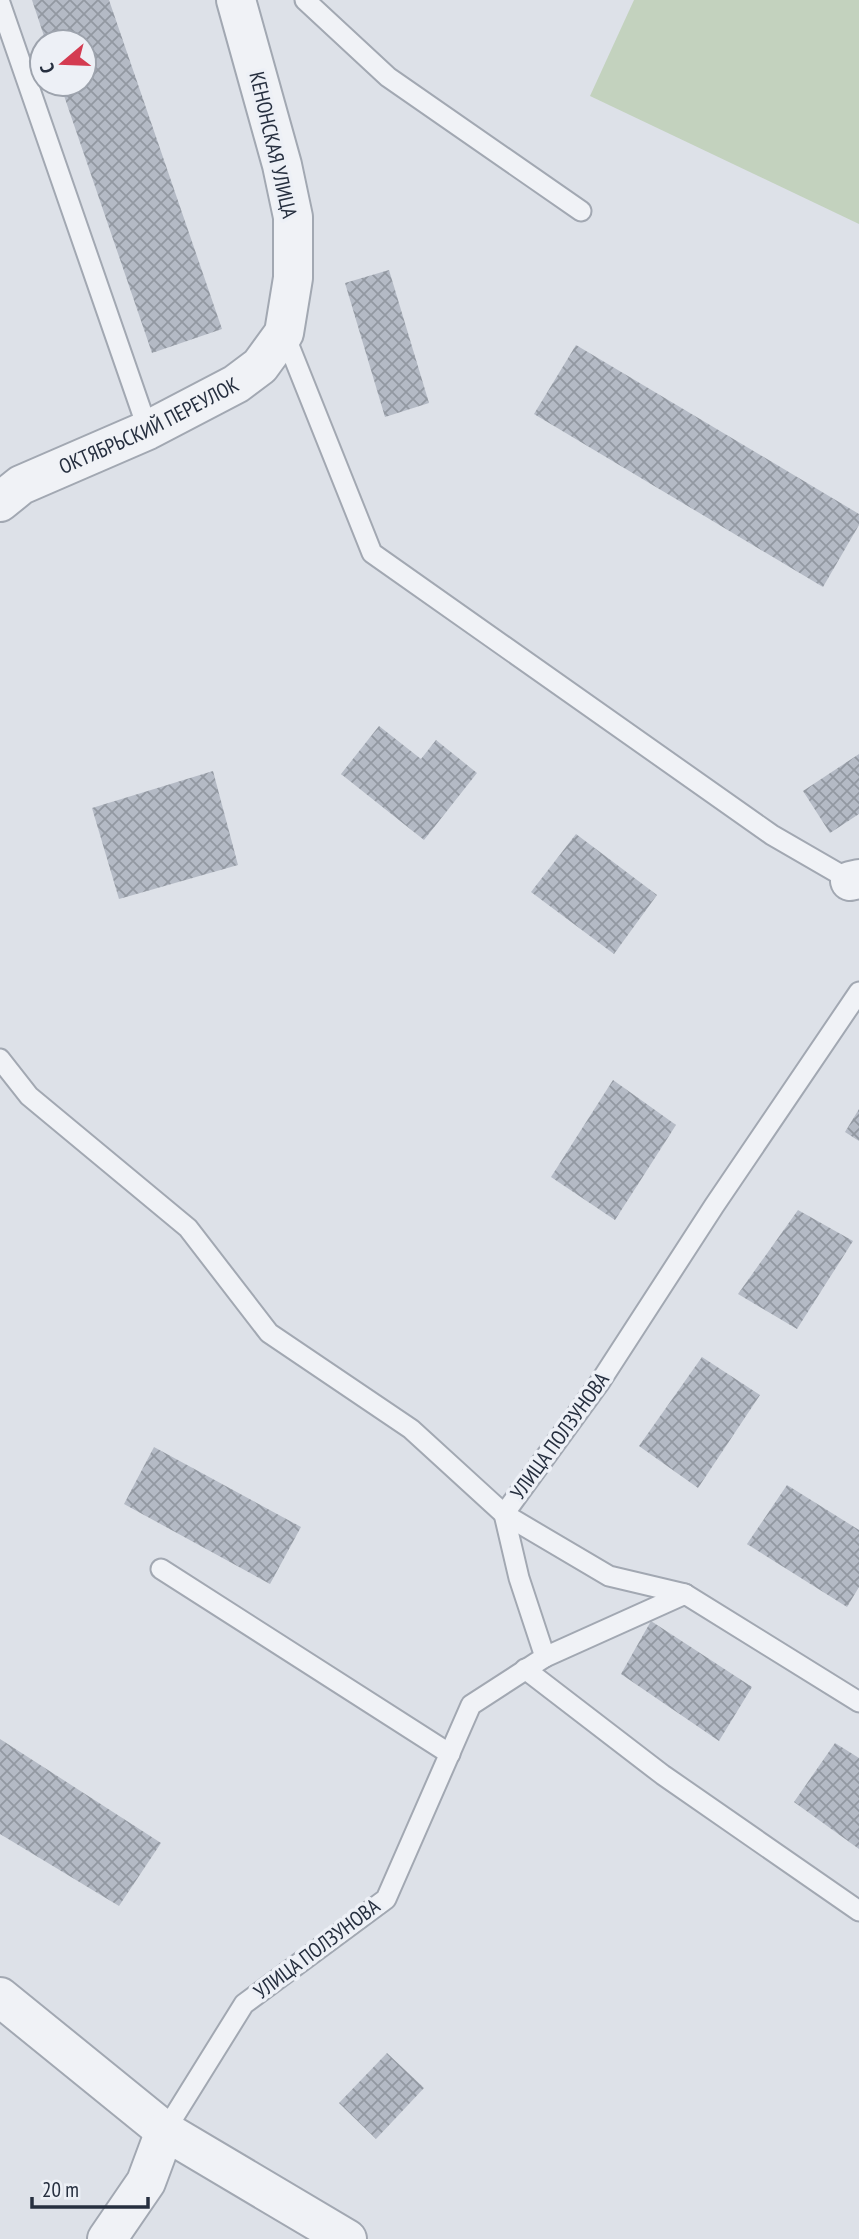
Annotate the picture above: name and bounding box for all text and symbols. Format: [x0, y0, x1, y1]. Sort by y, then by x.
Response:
north arrow [28, 28, 98, 98]
text: С [34, 60, 60, 77]
street label: КЕНОНСКАЯ УЛИЦА [243, 69, 303, 221]
street label: ОКТЯБРЬСКИЙ ПЕРЕУЛОК [55, 371, 243, 480]
street label: УЛИЦА ПОЛЗУНОВА [504, 1367, 615, 1505]
street label: УЛИЦА ПОЛЗУНОВА [248, 1892, 385, 2005]
scale bar [32, 2166, 147, 2210]
text: 20 m [42, 2176, 79, 2203]

